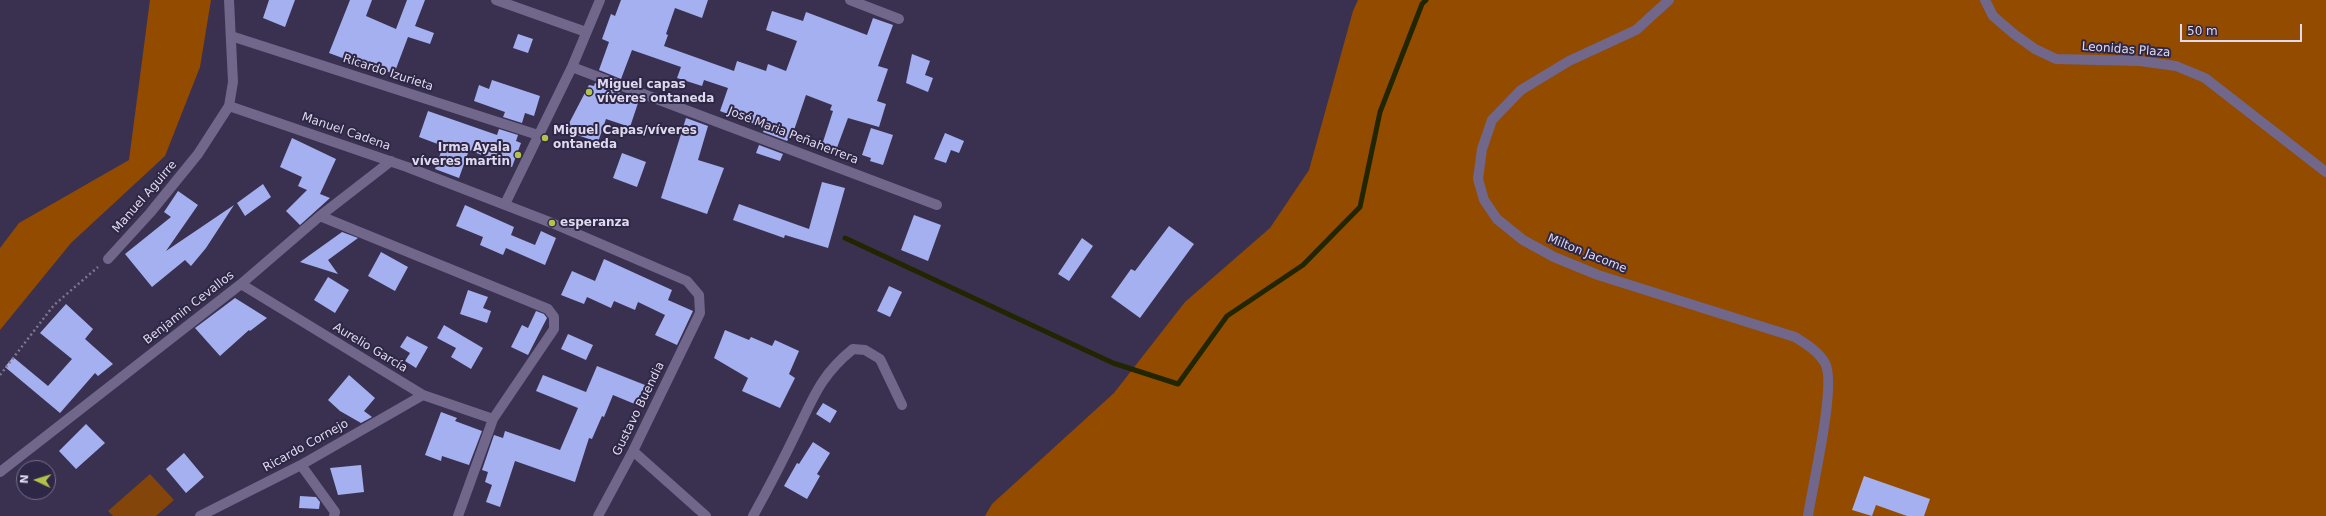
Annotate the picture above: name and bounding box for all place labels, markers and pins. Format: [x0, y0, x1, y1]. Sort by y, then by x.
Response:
place label: Miguel capas víveres ontaneda [597, 78, 714, 106]
marker: Miguel capas víveres ontaneda [584, 87, 594, 97]
place label: Miguel Capas/víveres ontaneda [553, 124, 697, 152]
marker: Miguel Capas/víveres ontaneda [540, 133, 550, 143]
place label: Irma Ayala víveres martin [412, 141, 510, 169]
marker: Irma Ayala víveres martin [513, 150, 523, 160]
place label: esperanza [560, 216, 630, 230]
marker: esperanza [547, 218, 557, 228]

